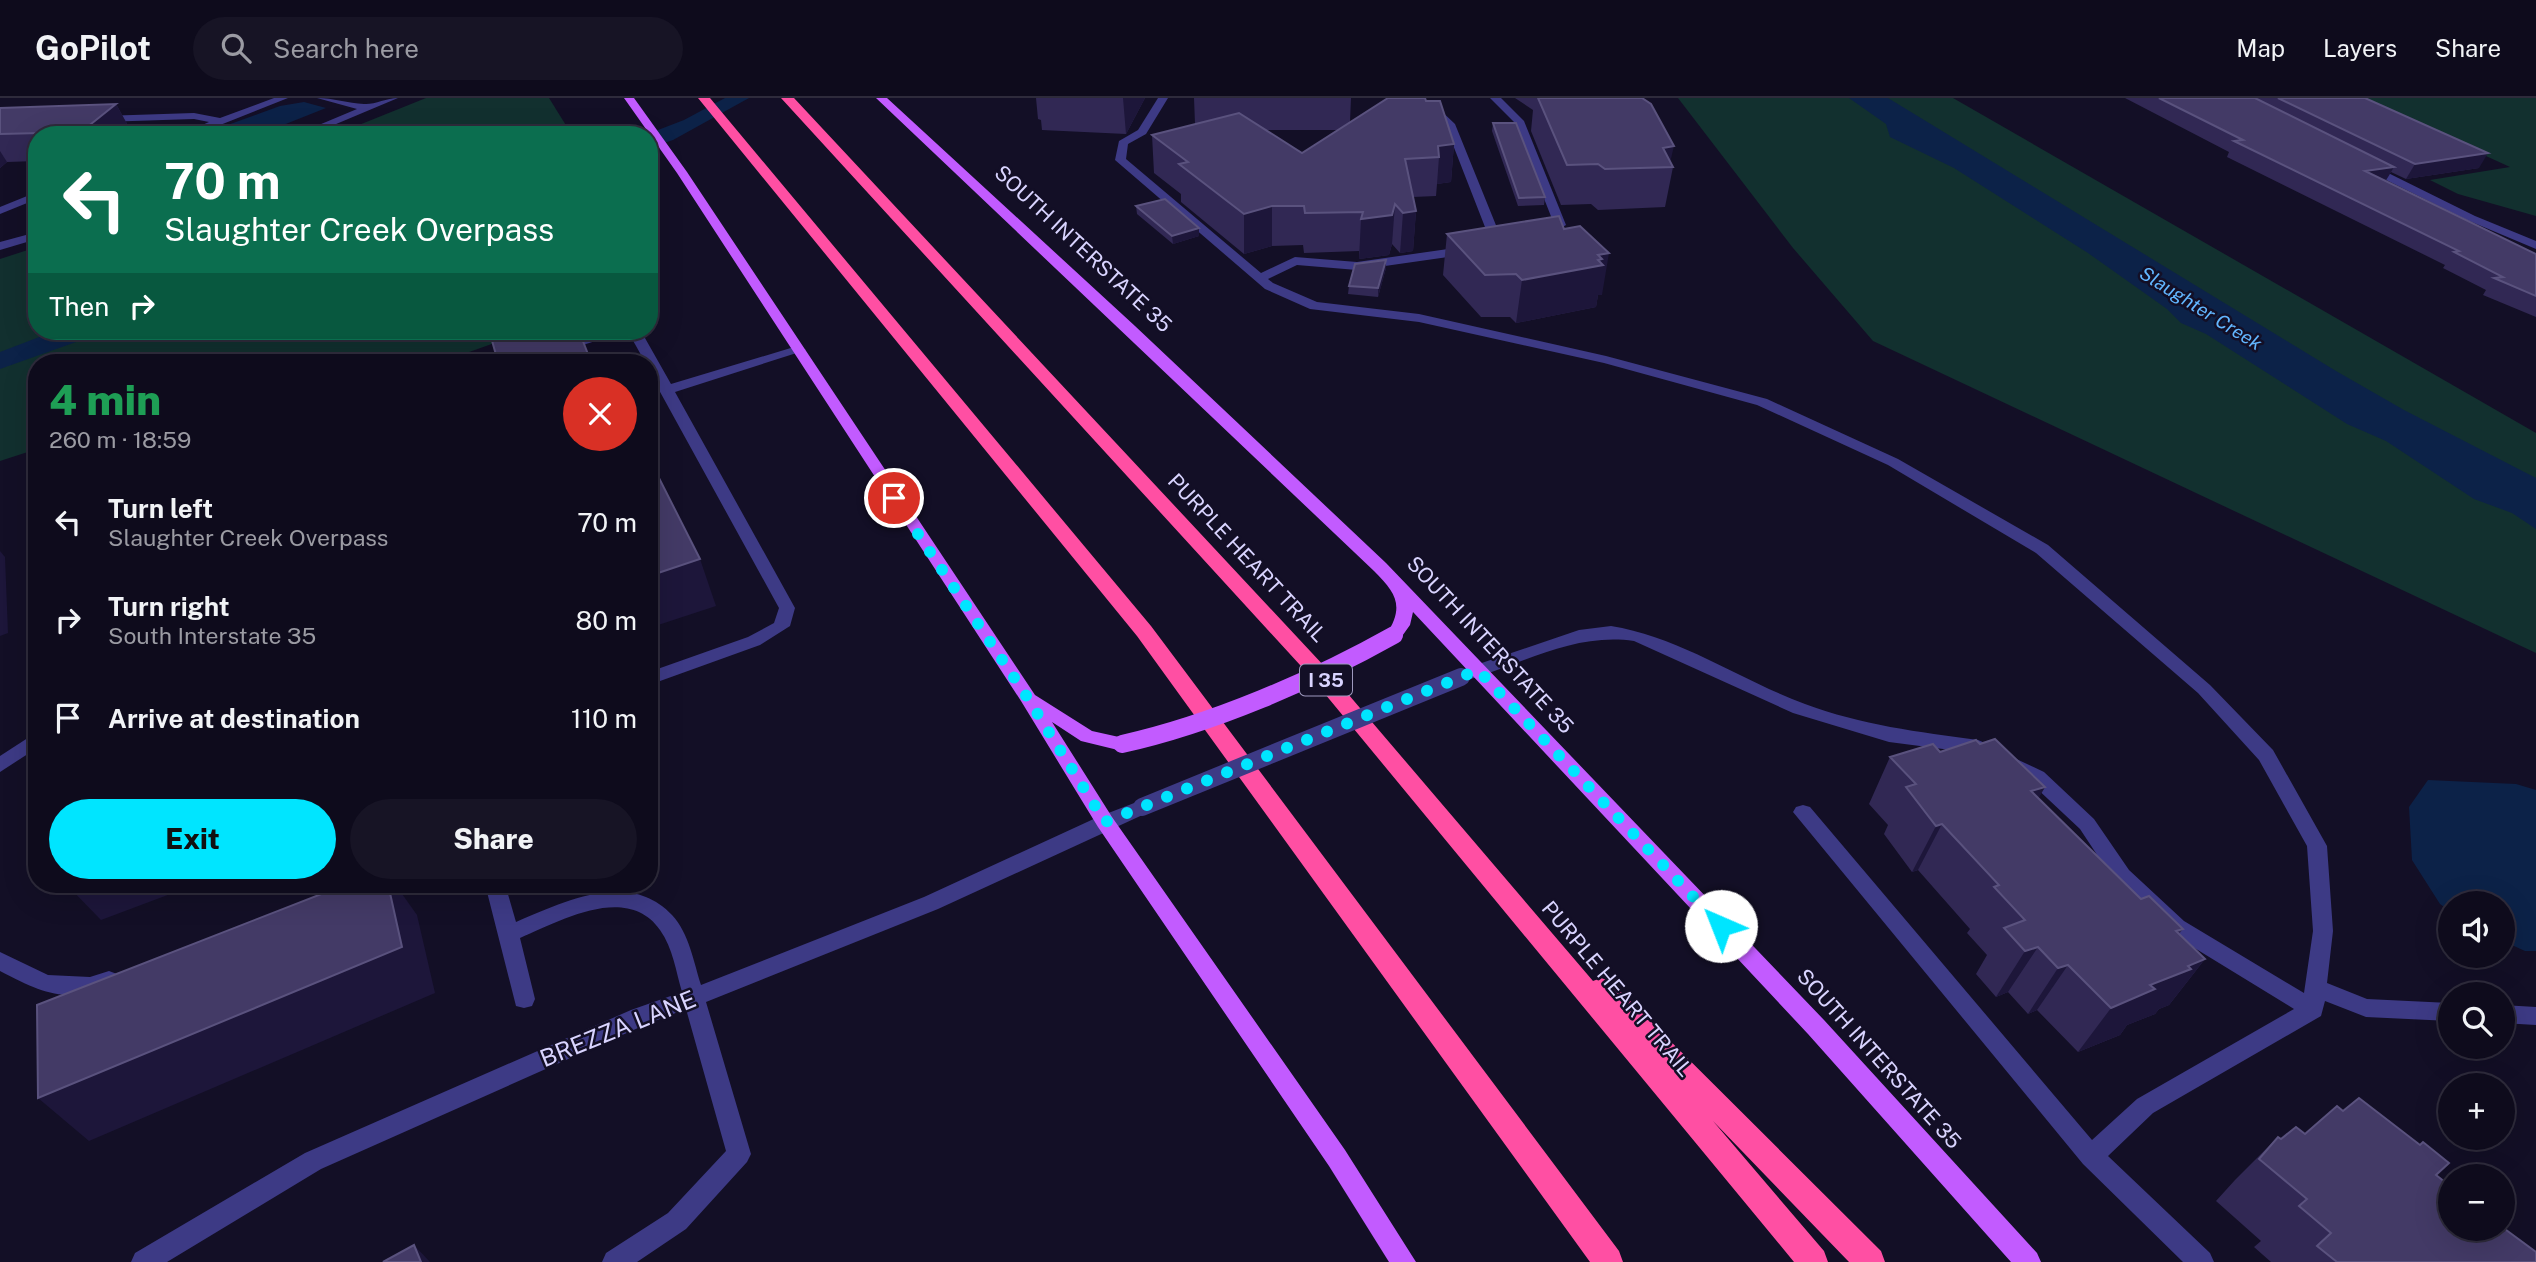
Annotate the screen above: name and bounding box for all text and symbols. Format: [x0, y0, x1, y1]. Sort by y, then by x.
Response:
search box [193, 17, 683, 80]
text: GoPilot [35, 29, 151, 67]
icon: search [217, 29, 255, 67]
text: Search here [273, 33, 419, 64]
text: Map [2236, 34, 2285, 62]
text: Layers [2323, 34, 2397, 62]
text: Share [2435, 34, 2501, 62]
text: 70 m [164, 152, 281, 210]
icon: left [49, 154, 140, 245]
street label: SOUTH INTERSTATE 35 [990, 160, 1177, 337]
text: Slaughter Creek Overpass [164, 211, 554, 248]
water label: Slaughter Creek [2136, 262, 2267, 355]
icon: right [123, 287, 161, 325]
text: Then [49, 291, 109, 322]
text: 4 min [49, 375, 161, 424]
button: close [563, 377, 637, 451]
text: 260 m · 18:59 [49, 426, 191, 453]
pin [864, 468, 924, 528]
street label: PURPLE HEART TRAIL [1163, 468, 1332, 647]
icon: arrive [875, 479, 913, 517]
text: Turn left [108, 493, 213, 524]
icon: left [49, 503, 87, 541]
text: 70 m [577, 507, 637, 538]
text: Slaughter Creek Overpass [108, 524, 389, 551]
street label: SOUTH INTERSTATE 35 [1402, 551, 1579, 738]
text: Turn right [108, 591, 230, 622]
icon: right [49, 601, 87, 639]
text: 80 m [576, 605, 637, 636]
text: South Interstate 35 [108, 622, 316, 649]
road number: I 35 [1300, 664, 1352, 695]
icon: arrive [49, 699, 87, 737]
text: Arrive at destination [108, 703, 360, 734]
text: 110 m [571, 703, 637, 734]
button: Exit [49, 799, 336, 879]
button: Share [350, 799, 637, 879]
position arrow [1684, 889, 1758, 963]
map controls [2438, 891, 2515, 1241]
button: sound [2438, 891, 2515, 968]
street label: PURPLE HEART TRAIL [1537, 896, 1698, 1081]
street label: SOUTH INTERSTATE 35 [1792, 964, 1967, 1154]
button: search [2438, 982, 2515, 1059]
street label: BREZZA LANE [536, 984, 700, 1072]
button: + [2438, 1073, 2515, 1150]
button: − [2438, 1164, 2515, 1241]

